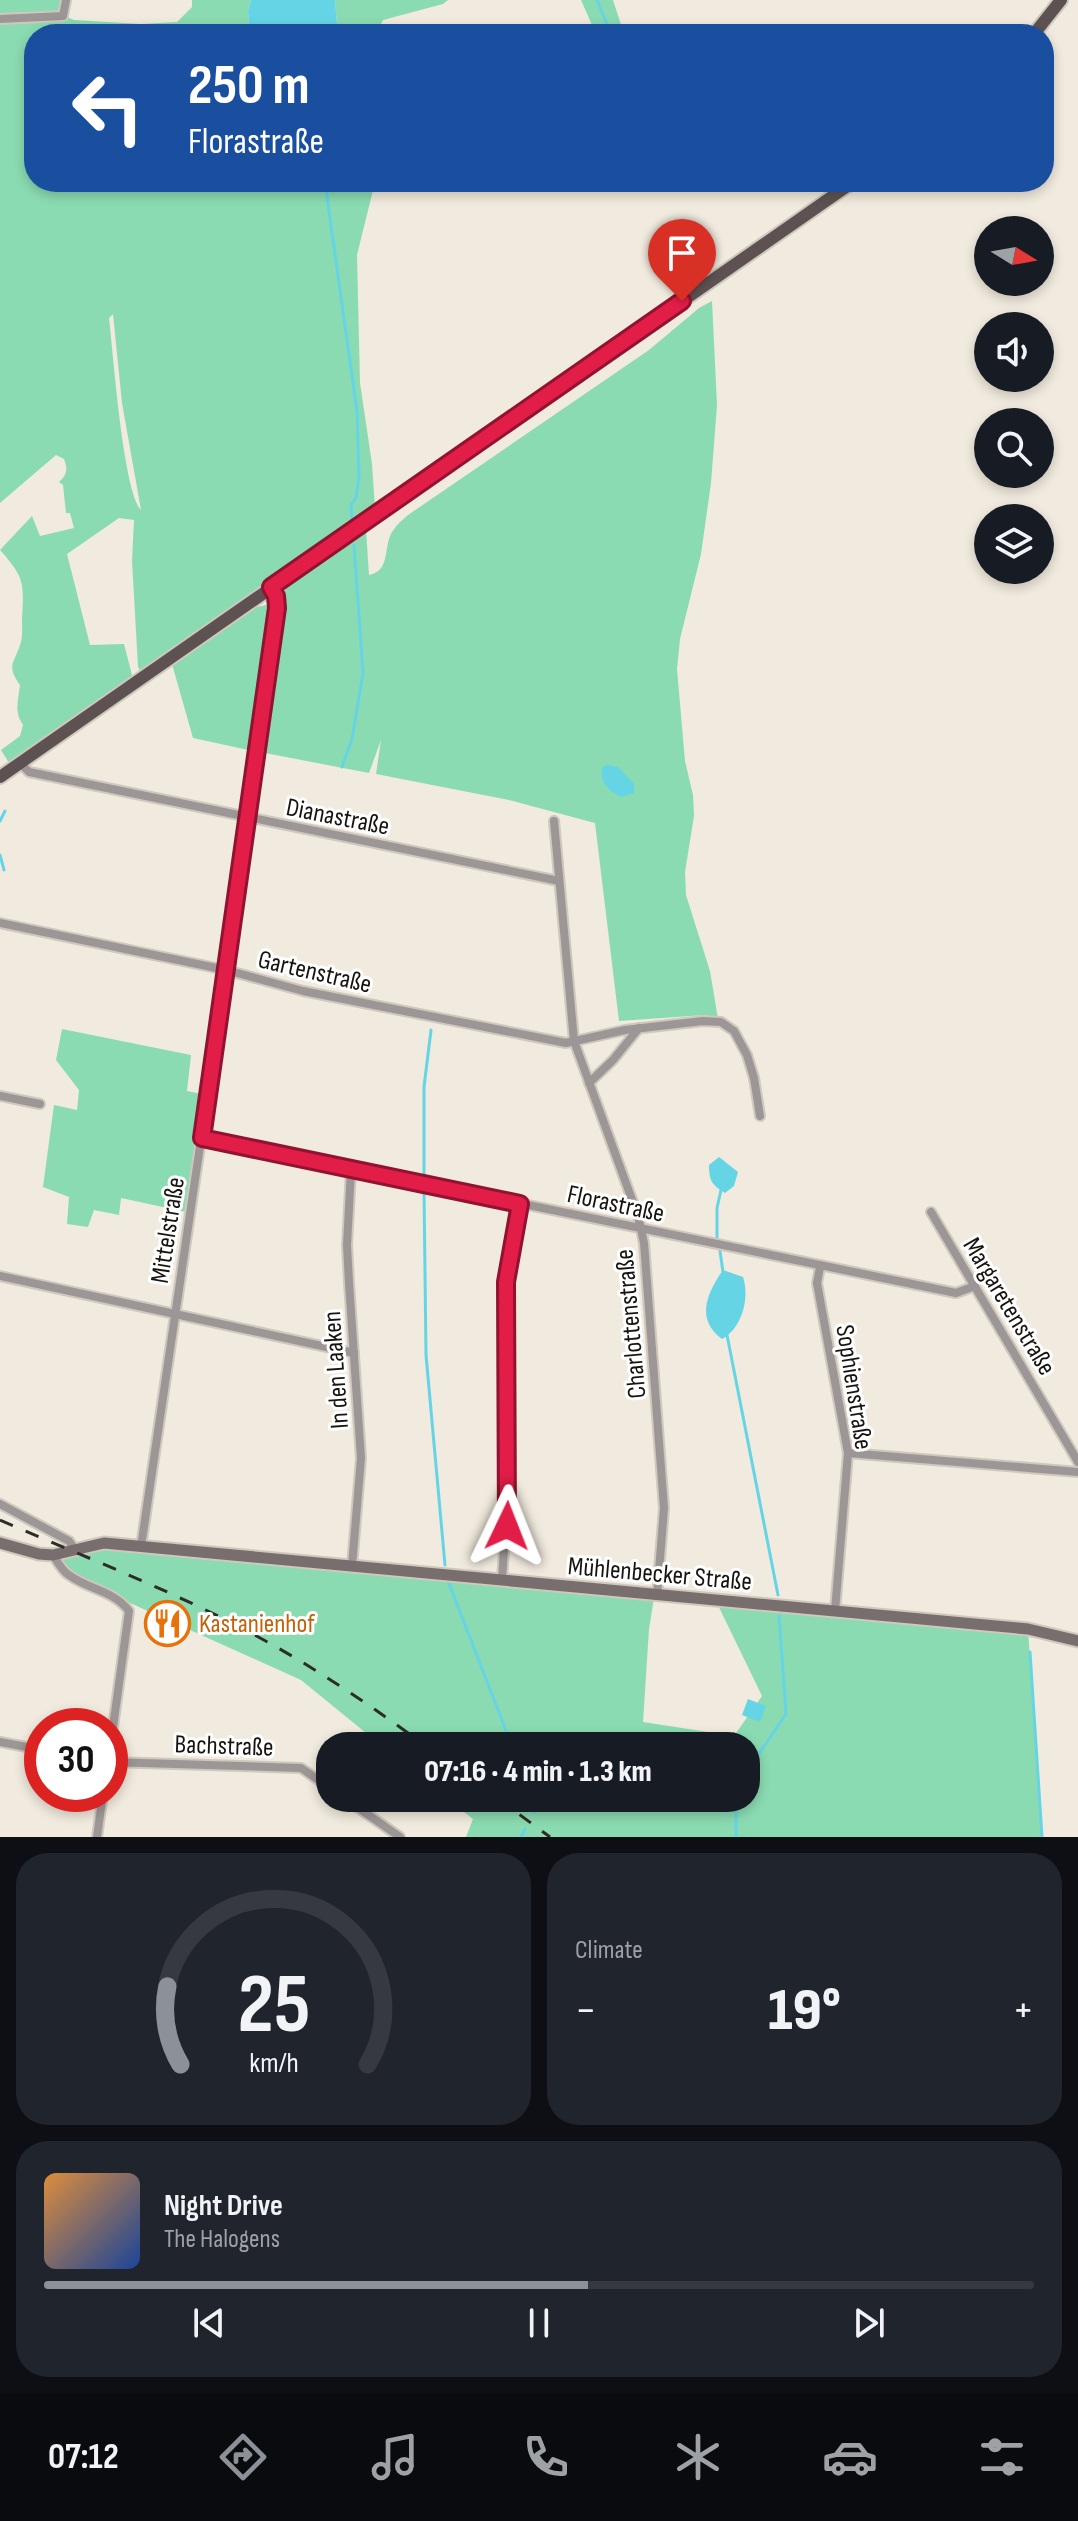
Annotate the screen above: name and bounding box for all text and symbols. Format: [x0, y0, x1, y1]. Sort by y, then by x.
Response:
text: 250 m [188, 53, 310, 120]
icon: left [56, 56, 160, 160]
text: Florastraße [188, 121, 324, 164]
north arrow [974, 216, 1054, 296]
map controls [974, 216, 1054, 584]
pin [648, 219, 716, 301]
icon: arrive [660, 231, 704, 275]
button: sound [974, 312, 1054, 392]
button: search [974, 408, 1054, 488]
button: layers [974, 504, 1054, 584]
street label: Dianastraße [283, 792, 392, 843]
street label: Gartenstraße [255, 944, 374, 1001]
street label: Mittelstraße [145, 1175, 192, 1285]
street label: Florastraße [564, 1179, 667, 1230]
street label: Margaretenstraße [956, 1232, 1062, 1381]
street label: Charlottenstraße [610, 1248, 653, 1400]
street label: In den Laaken [317, 1310, 356, 1430]
street label: Sophienstraße [828, 1323, 879, 1452]
position arrow [465, 1484, 549, 1568]
street label: Mühlenbecker Straße [567, 1551, 753, 1598]
restaurant icon: Kastanienhof [144, 1599, 192, 1647]
place label: Kastanienhof [199, 1609, 315, 1640]
speed limit sign: 30 [24, 1708, 128, 1812]
street label: Bachstraße [174, 1729, 274, 1764]
text: 07:16 · 4 min · 1.3 km [424, 1754, 652, 1790]
text: Climate [575, 1935, 643, 1966]
text: 25 [237, 1956, 310, 2056]
text: 19° [768, 1975, 841, 2047]
text: − [575, 1984, 597, 2037]
text: + [1012, 1984, 1034, 2037]
text: km/h [249, 2046, 298, 2081]
text: Night Drive [164, 2188, 283, 2224]
text: The Halogens [164, 2224, 280, 2255]
icon: previous [187, 2301, 231, 2345]
icon: pause [517, 2301, 561, 2345]
icon: next [847, 2301, 891, 2345]
icon: directions [215, 2429, 271, 2485]
icon: music [367, 2429, 423, 2485]
icon: phone [518, 2429, 574, 2485]
icon: climate [670, 2429, 726, 2485]
icon: car [822, 2429, 878, 2485]
icon: filters [974, 2429, 1030, 2485]
text: 07:12 [48, 2436, 119, 2479]

